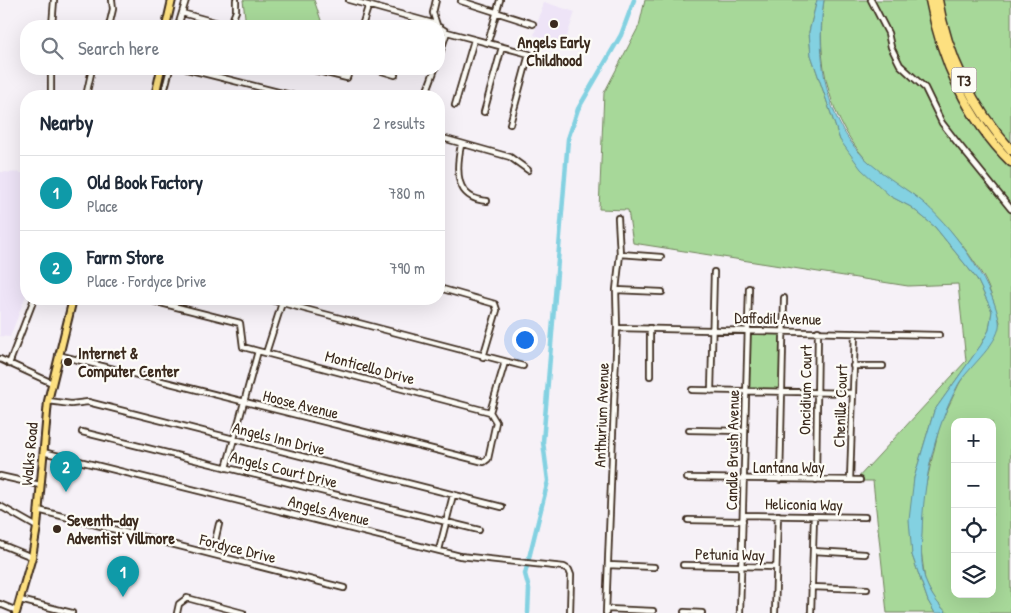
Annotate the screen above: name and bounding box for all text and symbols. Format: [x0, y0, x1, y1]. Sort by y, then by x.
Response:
marker: Angels Early Childhood [548, 18, 560, 30]
search box [20, 20, 445, 75]
place label: Angels Early Childhood [517, 31, 591, 71]
icon: search [38, 34, 66, 62]
text: Search here [78, 35, 159, 61]
road number: T3 [952, 68, 976, 92]
text: Nearby [40, 108, 93, 137]
text: 2 results [373, 112, 425, 134]
text: Old Book Factory [87, 169, 203, 195]
text: 1 [53, 182, 59, 204]
text: 780 m [388, 182, 425, 204]
text: Place [87, 195, 118, 217]
text: Farm Store [87, 244, 164, 270]
text: 2 [52, 257, 60, 279]
text: 790 m [389, 257, 425, 279]
text: Place · Fordyce Drive [87, 270, 206, 292]
street label: Daffodil Avenue [734, 306, 822, 330]
your location [512, 327, 538, 353]
place label: Internet & Computer Center [78, 342, 180, 383]
street label: Monticello Drive [323, 344, 418, 390]
street label: Oncidium Court [793, 344, 817, 435]
marker: Internet & Computer Center [62, 356, 74, 368]
street label: Anthurium Avenue [588, 362, 614, 468]
street label: Chenille Court [828, 364, 852, 448]
street label: Hoose Avenue [261, 384, 342, 424]
street label: Candle Brush Avenue [720, 389, 744, 510]
street label: Angels Inn Drive [230, 416, 328, 460]
map controls [951, 418, 996, 598]
button: + [951, 418, 996, 463]
street label: Walks Road [15, 422, 43, 486]
street label: Angels Court Drive [228, 445, 340, 493]
pin: 2 [50, 451, 82, 492]
street label: Lantana Way [753, 456, 825, 478]
button: − [951, 463, 996, 508]
street label: Angels Avenue [286, 489, 373, 531]
street label: Heliconia Way [765, 492, 843, 516]
button: locate [951, 508, 996, 553]
place label: Seventh-day Adventist Villmore [67, 509, 175, 549]
marker: Seventh-day Adventist Villmore [51, 523, 63, 535]
street label: Fordyce Drive [197, 528, 279, 568]
street label: Petunia Way [695, 542, 765, 566]
button: layers [951, 553, 996, 598]
pin: 1 [107, 556, 139, 597]

